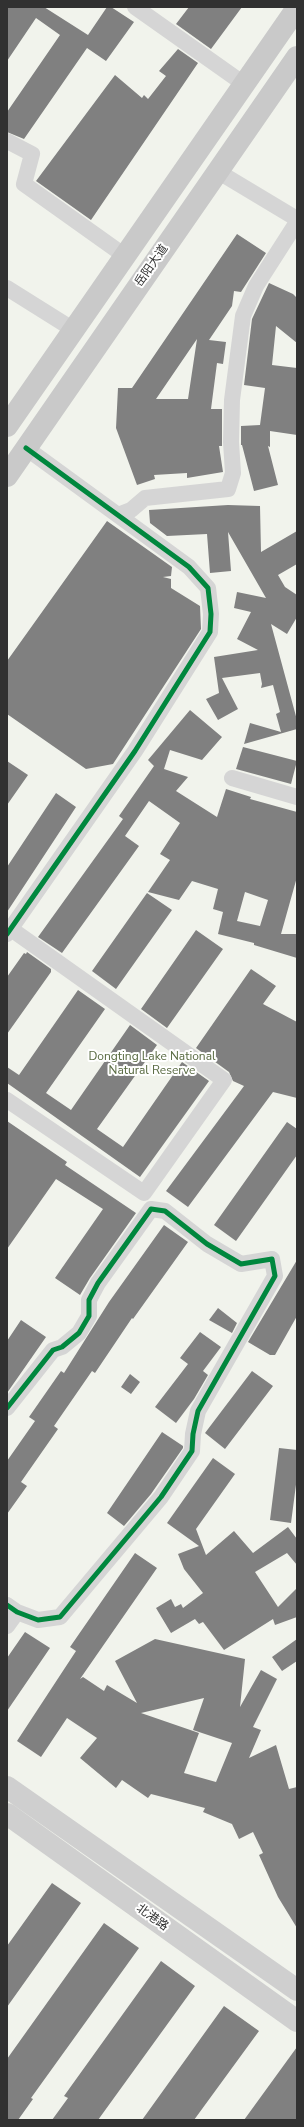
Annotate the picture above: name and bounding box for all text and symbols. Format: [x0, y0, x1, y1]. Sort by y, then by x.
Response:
street label: 岳阳大道 [132, 242, 172, 290]
park label: Dongting Lake National Natural Reserve [88, 1050, 216, 1078]
street label: 北港路 [133, 1902, 171, 1934]

